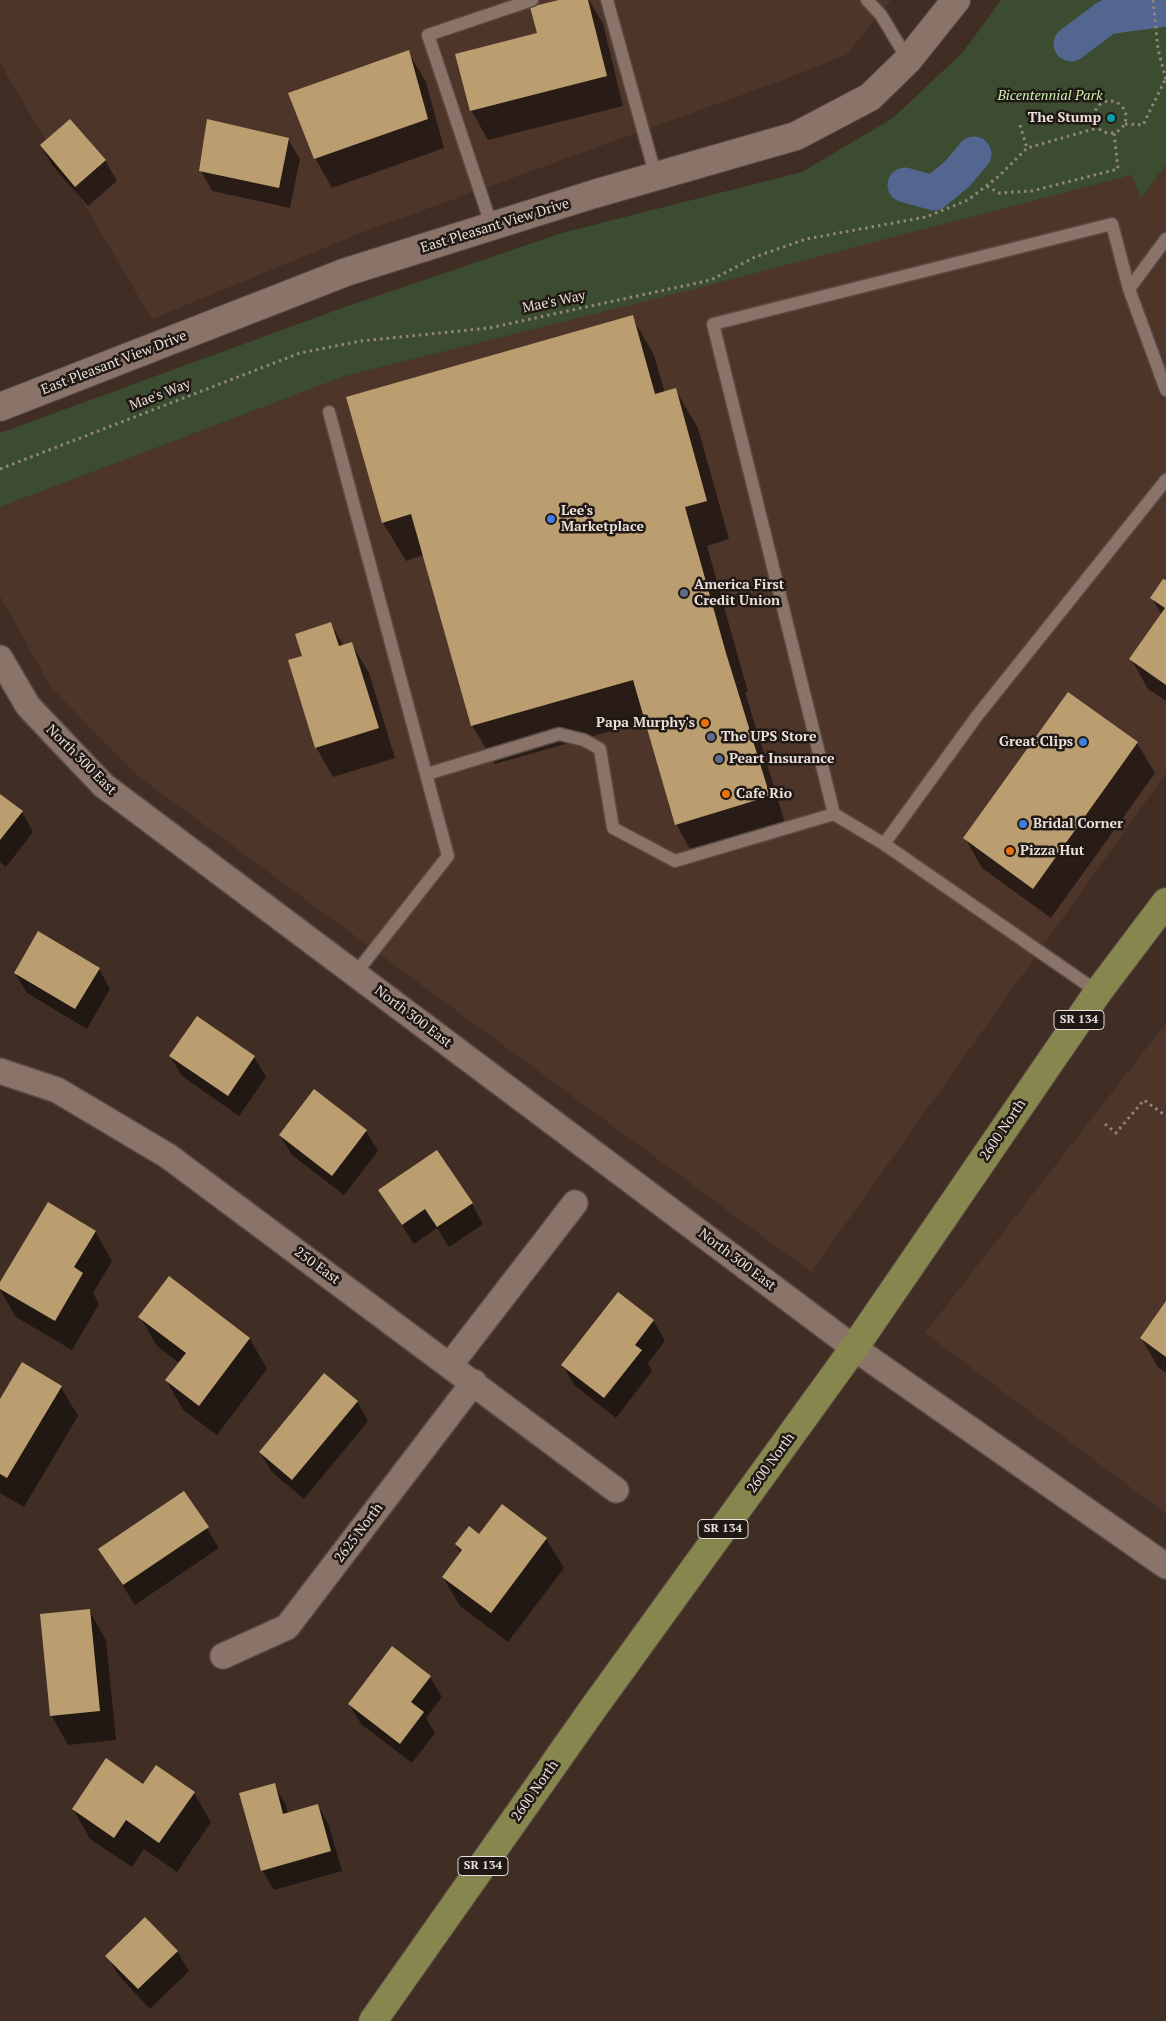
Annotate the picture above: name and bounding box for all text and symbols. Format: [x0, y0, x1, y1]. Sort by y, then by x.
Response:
park label: Bicentennial Park [997, 88, 1103, 104]
place label: The Stump [1028, 110, 1101, 126]
marker: The Stump [1105, 112, 1117, 124]
street label: East Pleasant View Drive [419, 195, 571, 257]
street label: Mae's Way [521, 287, 587, 317]
street label: East Pleasant View Drive [39, 327, 189, 399]
street label: Mae's Way [127, 376, 193, 414]
place label: Lee's Marketplace [561, 503, 644, 536]
marker: Lee's Marketplace [545, 513, 557, 525]
place label: America First Credit Union [694, 577, 784, 610]
marker: America First Credit Union [678, 587, 690, 599]
place label: Papa Murphy's [596, 715, 695, 731]
marker: Papa Murphy's [699, 717, 711, 729]
street label: North 300 East [42, 721, 120, 799]
place label: The UPS Store [721, 729, 816, 745]
marker: The UPS Store [705, 731, 717, 743]
place label: Great Clips [999, 734, 1073, 750]
marker: Great Clips [1077, 736, 1089, 748]
place label: Peart Insurance [729, 751, 834, 767]
marker: Peart Insurance [713, 753, 725, 765]
place label: Cafe Rio [736, 786, 792, 802]
marker: Cafe Rio [720, 788, 732, 800]
place label: Bridal Corner [1033, 816, 1123, 832]
marker: Bridal Corner [1017, 818, 1029, 830]
place label: Pizza Hut [1020, 843, 1084, 859]
marker: Pizza Hut [1004, 845, 1016, 857]
street label: North 300 East [371, 982, 455, 1052]
road number: SR 134 [1054, 1010, 1104, 1030]
street label: 2600 North [976, 1096, 1030, 1164]
street label: North 300 East [695, 1225, 779, 1295]
street label: 250 East [291, 1244, 343, 1288]
street label: 2600 North [744, 1430, 798, 1496]
street label: 2625 North [331, 1500, 387, 1566]
road number: SR 134 [698, 1520, 748, 1538]
street label: 2600 North [508, 1758, 562, 1824]
road number: SR 134 [458, 1856, 508, 1875]

